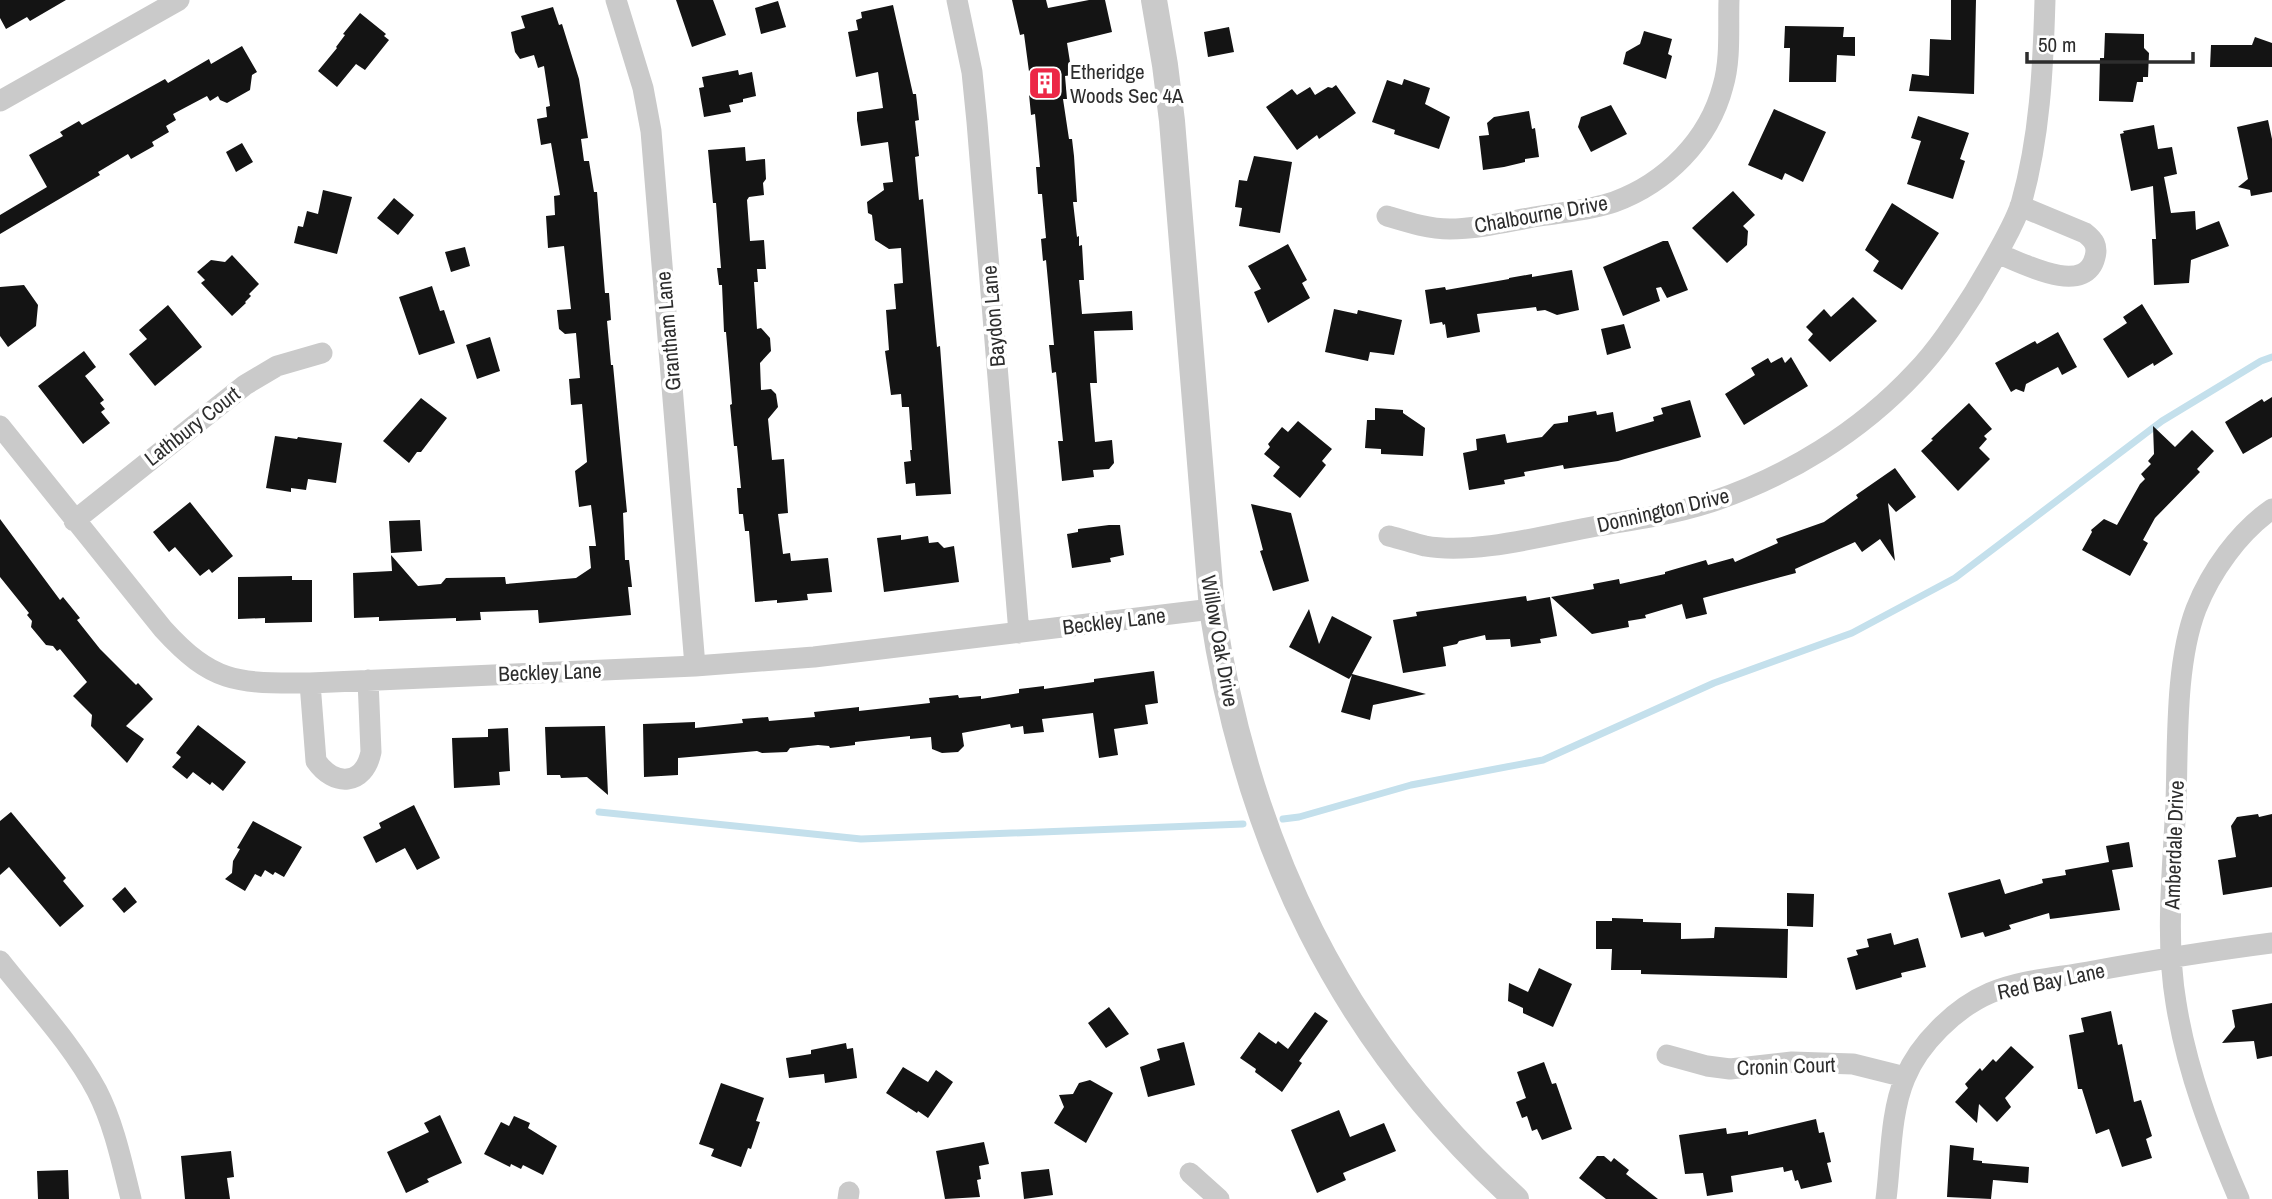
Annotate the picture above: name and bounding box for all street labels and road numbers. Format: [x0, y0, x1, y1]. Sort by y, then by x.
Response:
street label: Chalbourne Drive [1472, 188, 1610, 240]
street label: Baydon Lane [974, 264, 1012, 368]
street label: Grantham Lane [648, 270, 688, 392]
street label: Lathbury Court [138, 379, 246, 472]
street label: Donnington Drive [1594, 481, 1732, 539]
street label: Willow Oak Drive [1194, 573, 1246, 709]
street label: Beckley Lane [1061, 600, 1167, 642]
street label: Beckley Lane [498, 656, 602, 688]
street label: Amberdale Drive [2157, 780, 2191, 911]
street label: Red Bay Lane [1995, 955, 2107, 1007]
street label: Cronin Court [1736, 1050, 1836, 1082]

